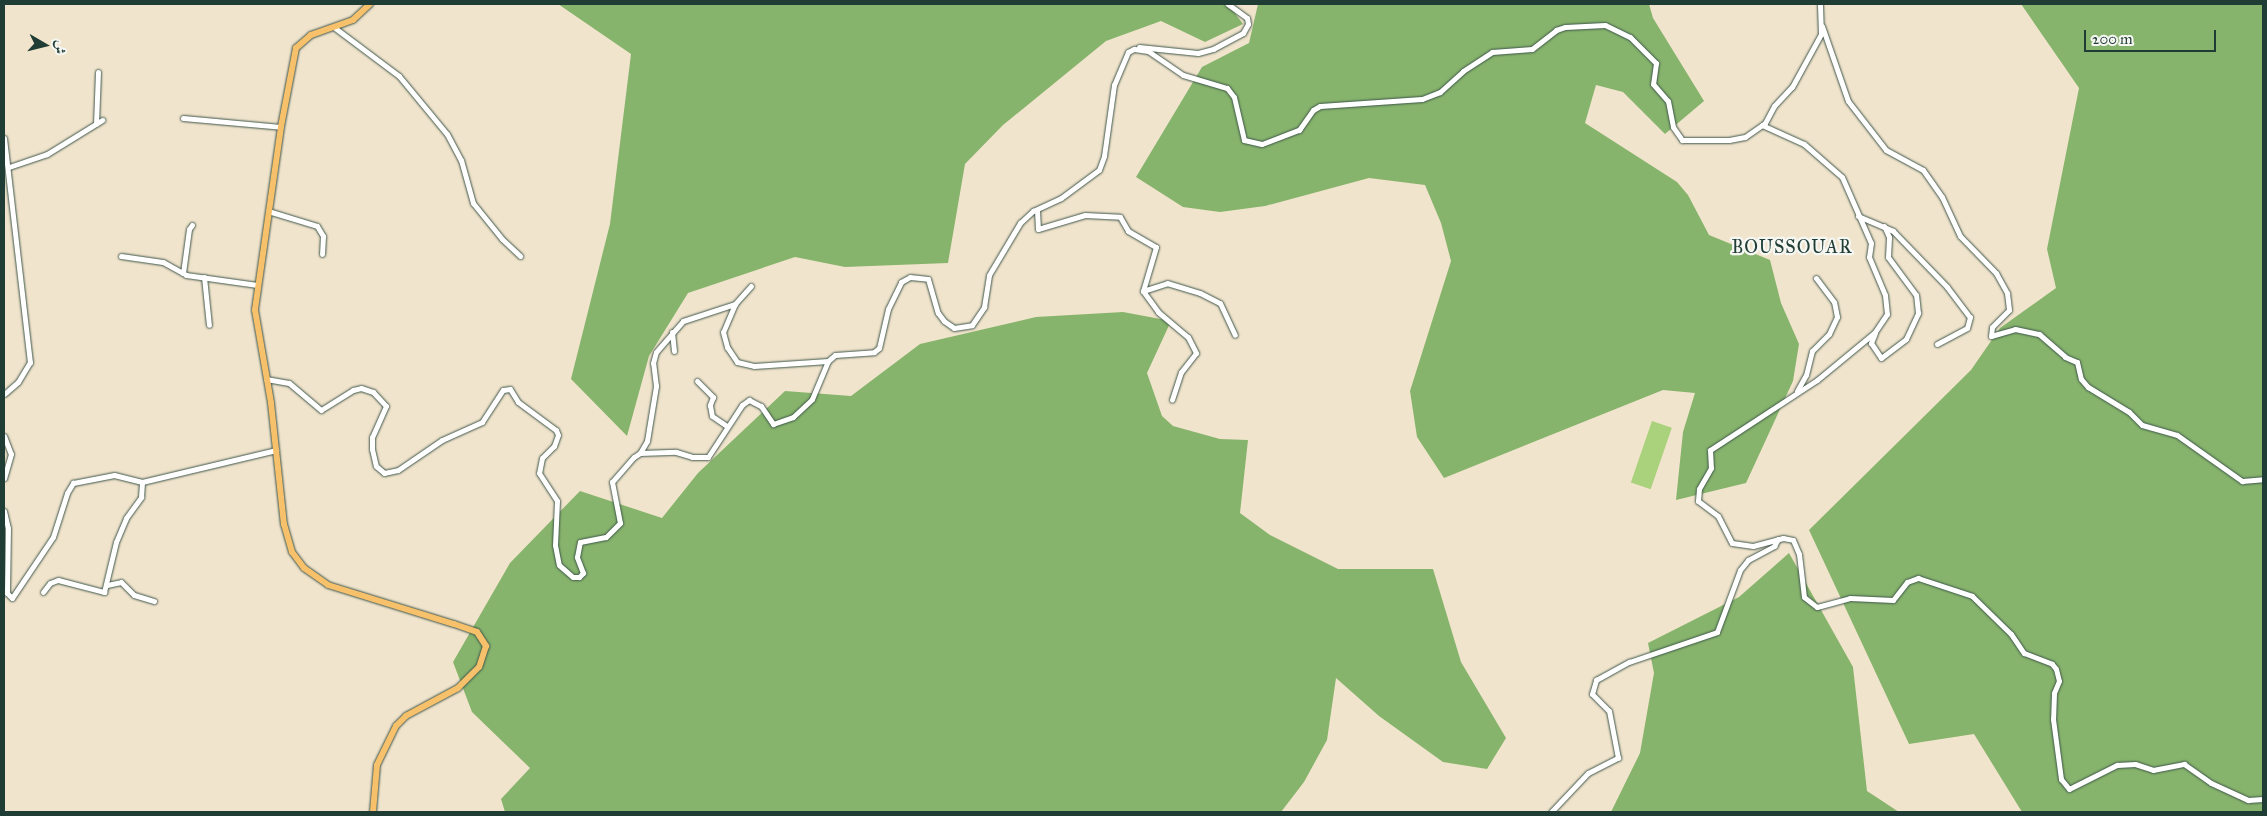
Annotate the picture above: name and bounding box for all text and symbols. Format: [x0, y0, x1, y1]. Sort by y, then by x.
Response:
north arrow [20, 20, 70, 70]
scale bar [2087, 20, 2220, 52]
text: 200 m [2092, 30, 2133, 48]
text: ش [51, 39, 70, 55]
district label: BOUSSOUAR [1730, 236, 1854, 258]

